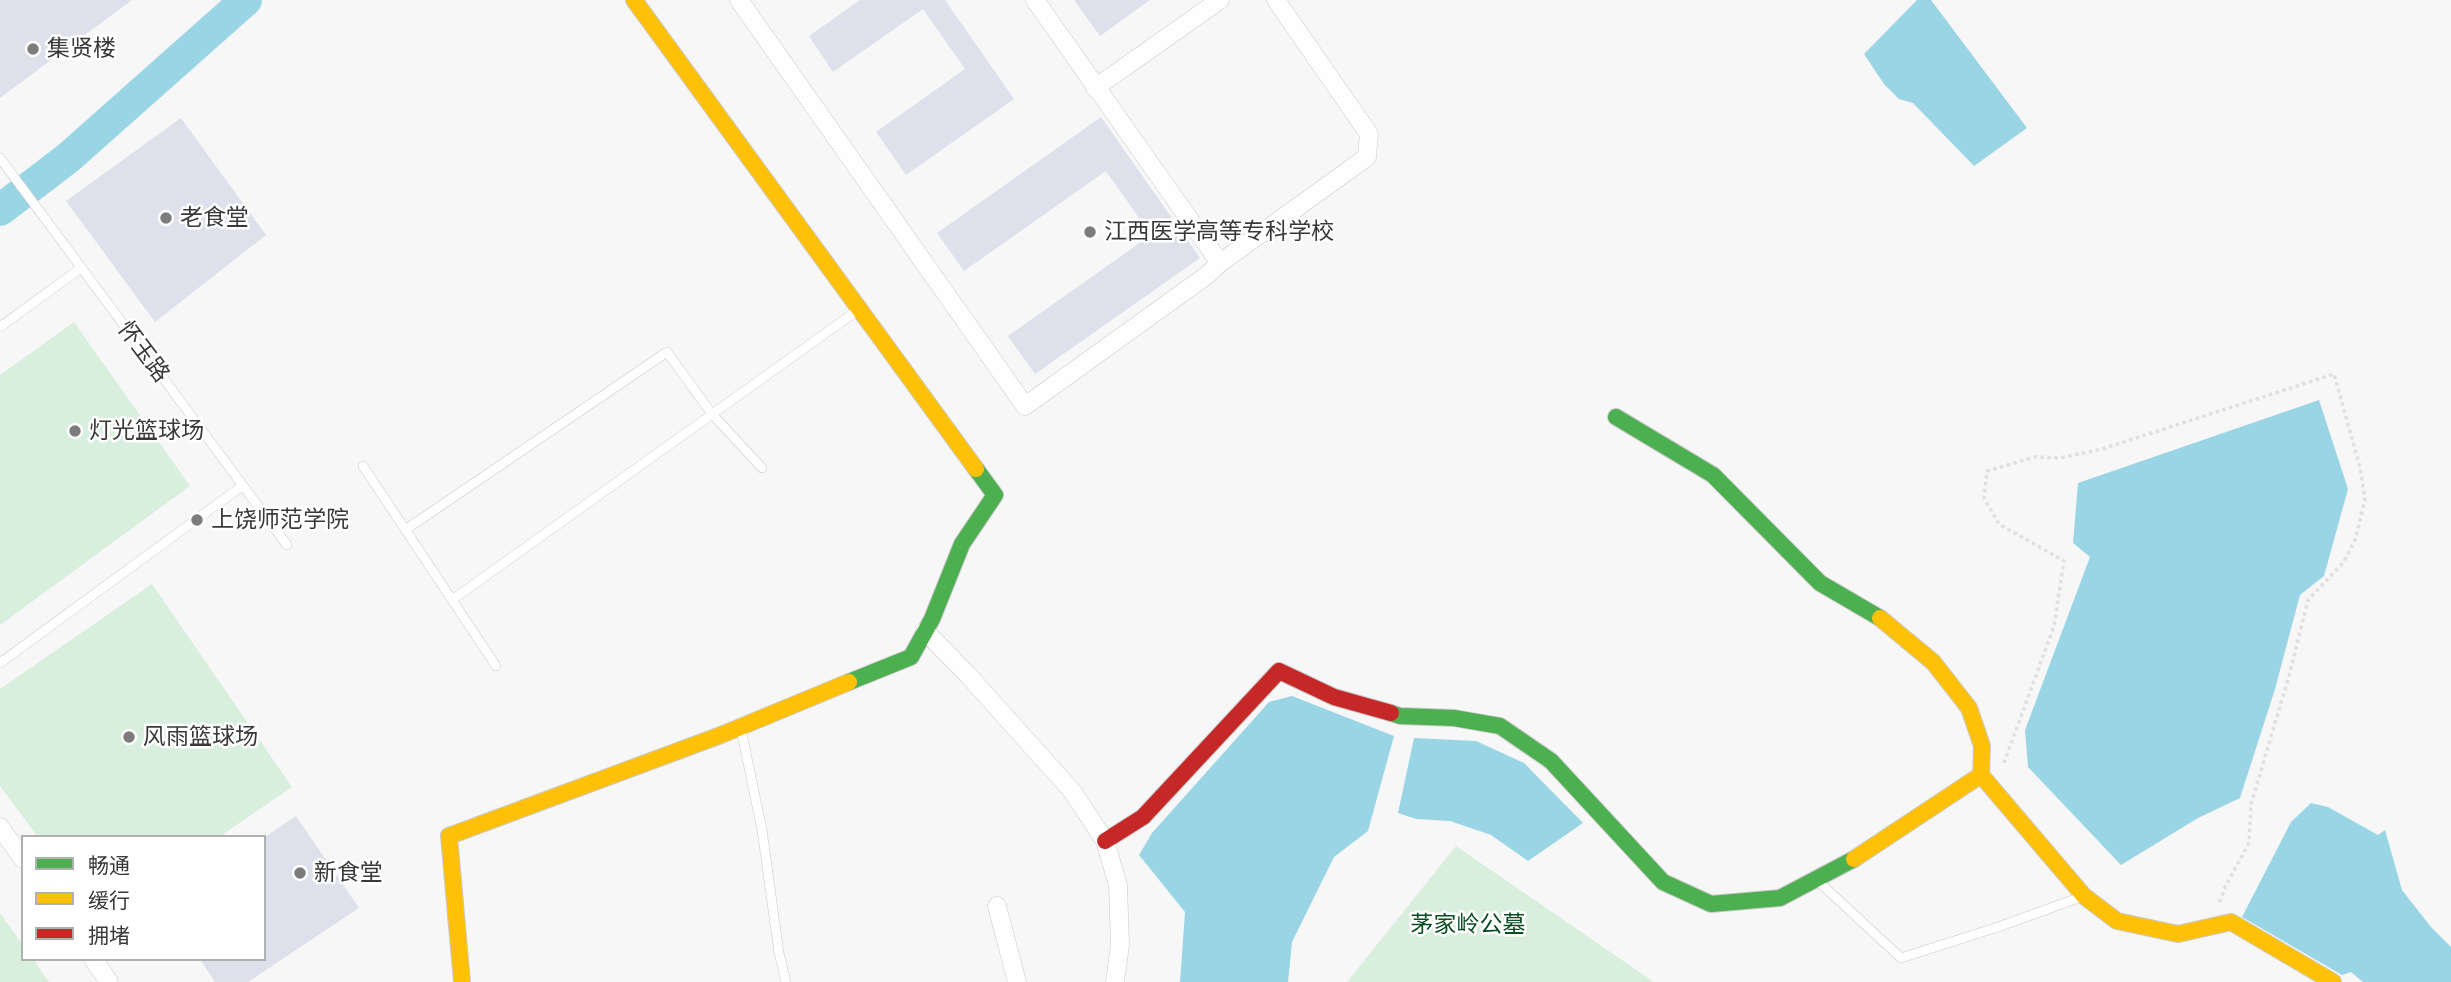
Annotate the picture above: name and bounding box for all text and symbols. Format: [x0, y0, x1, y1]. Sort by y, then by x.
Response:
place label: 集贤楼 [47, 35, 116, 63]
marker: 集贤楼 [25, 41, 41, 57]
place label: 老食堂 [180, 204, 249, 232]
marker: 老食堂 [158, 210, 174, 226]
place label: 江西医学高等专科学校 [1104, 218, 1334, 246]
marker: 江西医学高等专科学校 [1082, 224, 1098, 240]
street label: 怀玉路 [111, 316, 175, 388]
place label: 灯光篮球场 [89, 417, 204, 445]
marker: 灯光篮球场 [67, 423, 83, 439]
place label: 上饶师范学院 [211, 506, 349, 534]
marker: 上饶师范学院 [189, 512, 205, 528]
place label: 风雨篮球场 [143, 723, 258, 751]
marker: 风雨篮球场 [121, 729, 137, 745]
legend [21, 835, 266, 961]
text: 畅通 [88, 851, 130, 879]
place label: 新食堂 [314, 859, 383, 887]
marker: 新食堂 [292, 865, 308, 881]
text: 缓行 [88, 886, 130, 914]
park label: 茅家岭公墓 [1411, 911, 1525, 939]
text: 拥堵 [88, 921, 130, 949]

